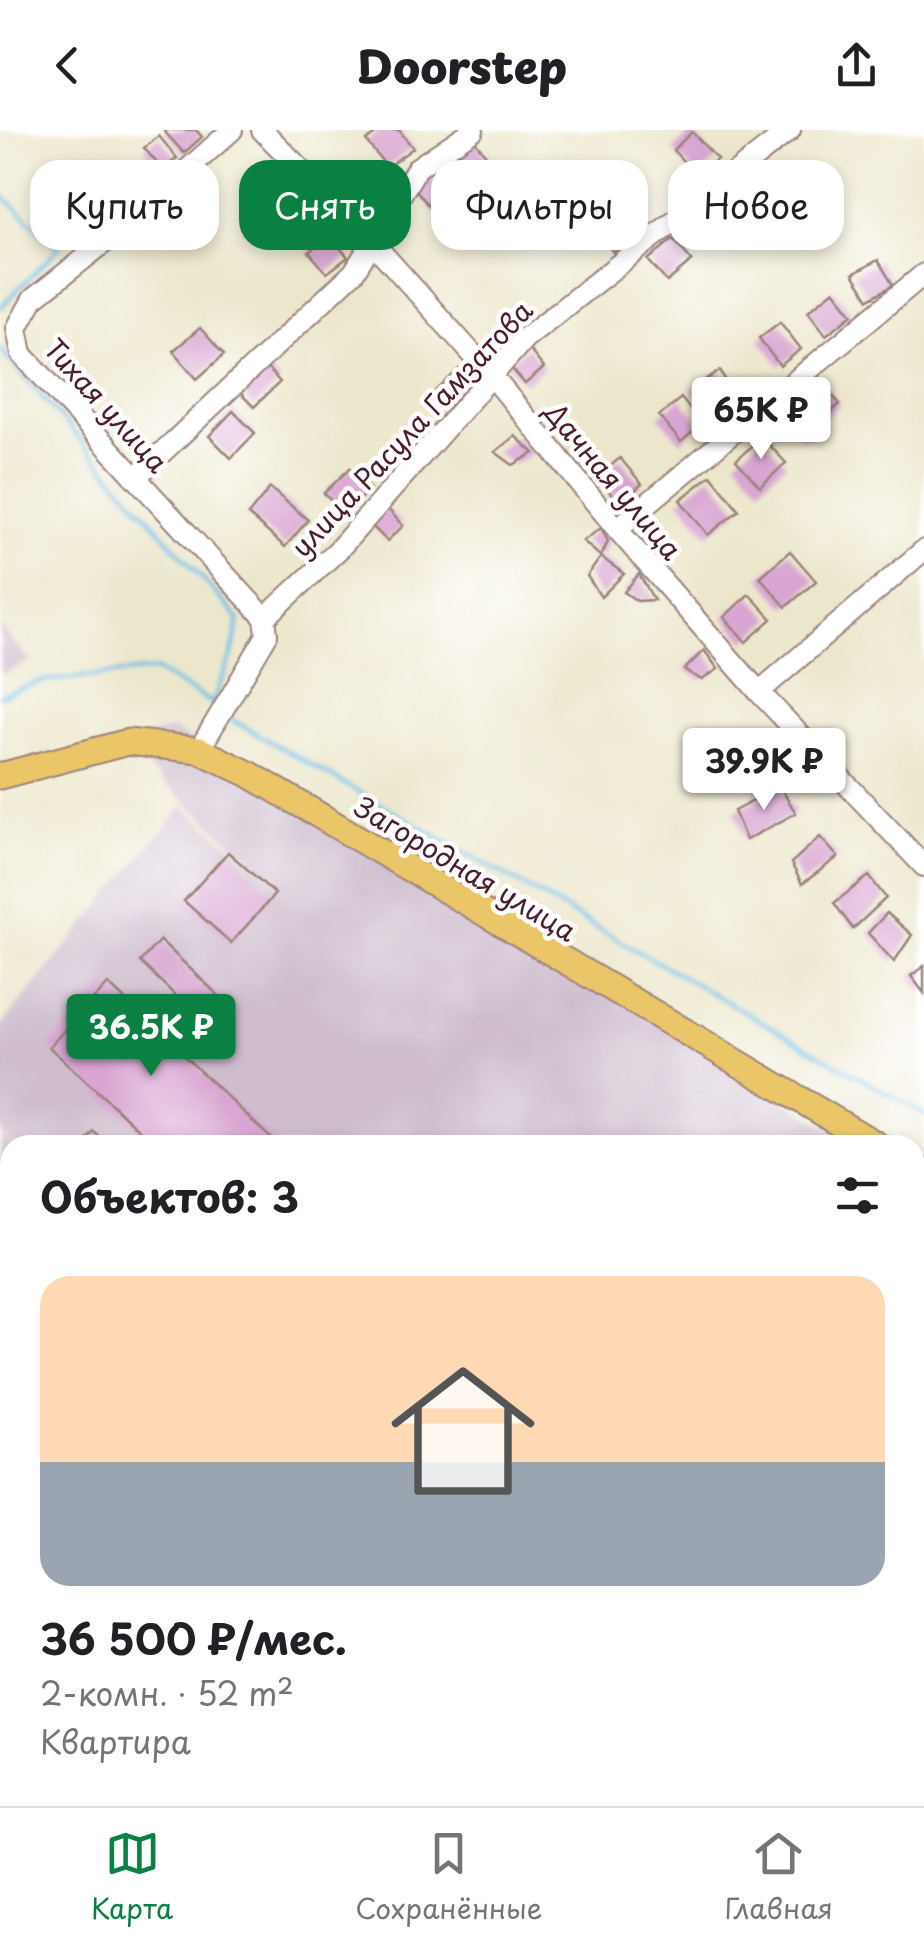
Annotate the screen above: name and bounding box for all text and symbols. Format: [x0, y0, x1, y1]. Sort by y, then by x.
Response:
text: Doorstep [357, 31, 567, 99]
icon: back [40, 38, 95, 93]
icon: share [829, 38, 884, 93]
chip: Купить [30, 160, 219, 250]
chip: Снять [239, 160, 411, 250]
chip: Фильтры [431, 160, 648, 250]
chip: Новое [668, 160, 844, 250]
street label: улица Расула Гамзатова [280, 289, 542, 566]
street label: Тихая улица [35, 328, 179, 482]
pin: 65K ₽ [691, 377, 831, 462]
text: 65K ₽ [714, 385, 808, 433]
street label: Дачная улица [534, 391, 693, 569]
pin: 39.9K ₽ [672, 728, 856, 813]
text: 39.9K ₽ [705, 736, 823, 784]
street label: Загородная улица [347, 785, 585, 952]
pin: 36.5K ₽ [59, 994, 243, 1079]
text: 36.5K ₽ [88, 1002, 214, 1050]
text: Объектов: 3 [40, 1164, 299, 1227]
icon: filters [830, 1168, 885, 1223]
icon: home [373, 1341, 553, 1521]
text: 36 500 ₽/мес. [40, 1606, 347, 1669]
text: 2-комн. · 52 m² [40, 1669, 294, 1717]
text: Квартира [40, 1717, 191, 1765]
tab: Карта [91, 1826, 173, 1929]
tab: Сохранённые [355, 1826, 542, 1929]
tab: Главная [725, 1826, 833, 1929]

